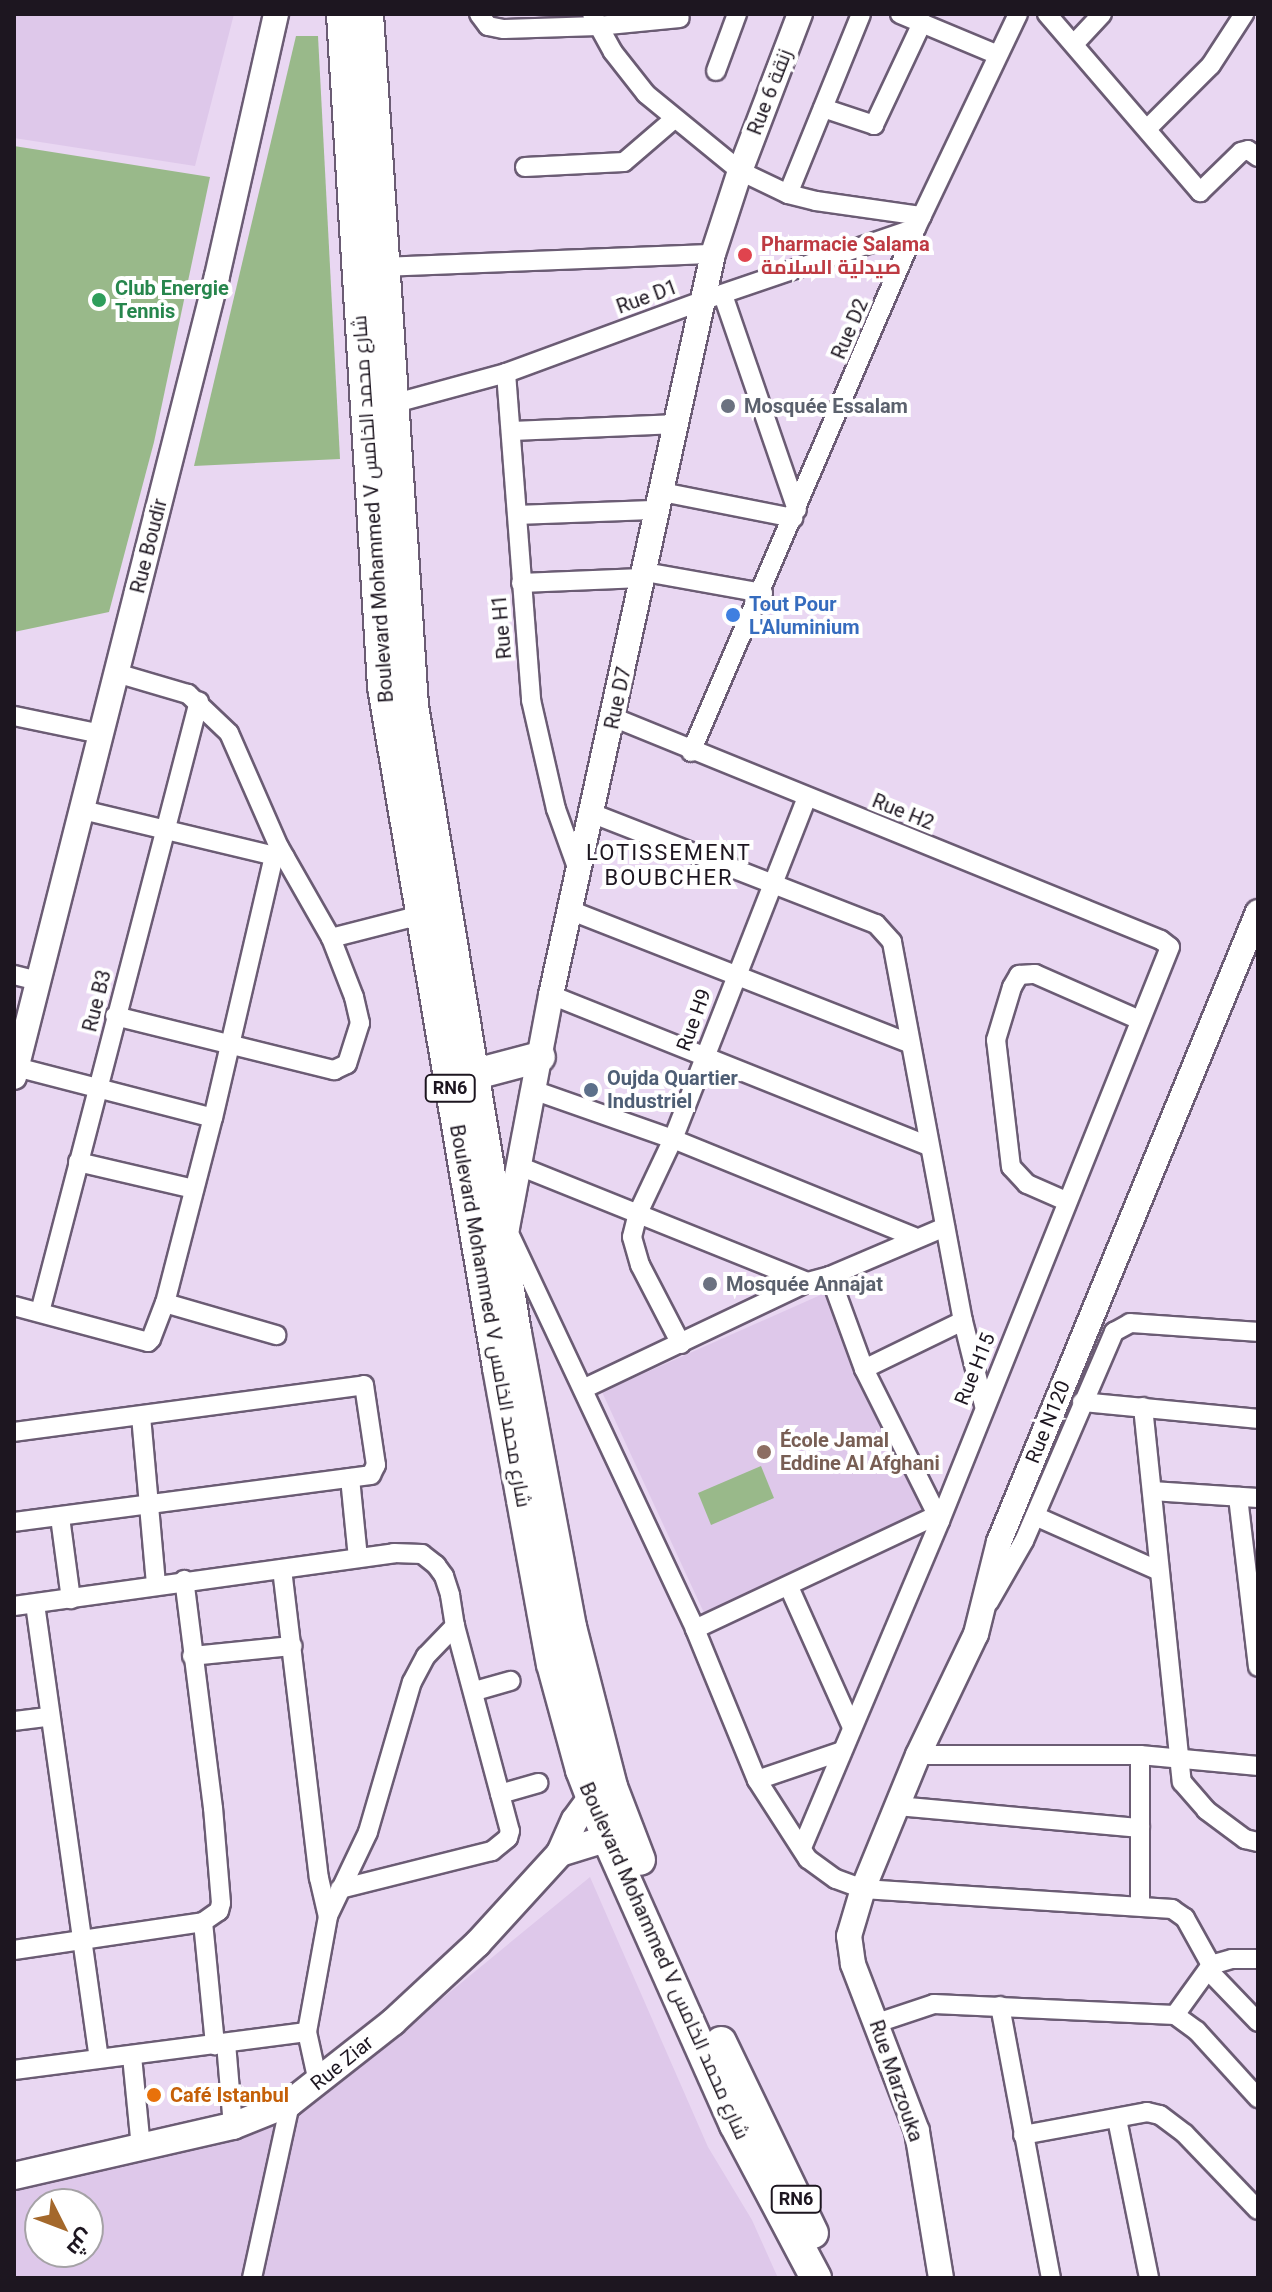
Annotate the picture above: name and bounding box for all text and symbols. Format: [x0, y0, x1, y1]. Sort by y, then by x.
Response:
street label: Rue 6 زنقة [743, 46, 797, 138]
place label: Pharmacie Salama صيدلية السلامة [761, 232, 930, 279]
marker: Pharmacie Salama صيدلية السلامة [736, 246, 754, 264]
street label: Rue D1 [613, 275, 681, 319]
place label: Club Energie Tennis [115, 276, 229, 323]
marker: Club Energie Tennis [90, 291, 108, 309]
street label: Rue D2 [827, 295, 873, 363]
street label: Boulevard Mohammed V شارع محمد الخامس [347, 315, 399, 703]
place label: Mosquée Essalam [744, 394, 908, 418]
marker: Mosquée Essalam [719, 397, 737, 415]
street label: Rue Boudir [126, 496, 172, 596]
place label: Tout Pour L'Aluminium [749, 592, 859, 639]
street label: Rue H1 [487, 594, 517, 660]
marker: Tout Pour L'Aluminium [724, 606, 742, 624]
street label: Rue D7 [600, 665, 636, 731]
street label: Rue H2 [869, 789, 937, 835]
district label: LOTISSEMENT BOUBCHER [586, 839, 752, 890]
street label: Rue B3 [78, 968, 116, 1034]
street label: Rue H9 [672, 986, 716, 1054]
place label: Oujda Quartier Industriel [607, 1066, 738, 1113]
road number: RN6 [424, 1074, 476, 1102]
marker: Oujda Quartier Industriel [582, 1081, 600, 1099]
street label: Boulevard Mohammed V شارع محمد الخامس [444, 1123, 536, 1509]
place label: Mosquée Annajat [726, 1272, 883, 1296]
marker: Mosquée Annajat [701, 1275, 719, 1293]
street label: Rue H15 [950, 1329, 1000, 1409]
street label: Rue N120 [1021, 1377, 1075, 1467]
place label: École Jamal Eddine Al Afghani [780, 1428, 940, 1475]
marker: École Jamal Eddine Al Afghani [755, 1443, 773, 1461]
street label: Boulevard Mohammed V شارع محمد الخامس [574, 1779, 754, 2143]
street label: Rue Marzouka [864, 2017, 928, 2145]
street label: Rue Ziar [306, 2031, 378, 2095]
place label: Café Istanbul [170, 2083, 289, 2107]
marker: Café Istanbul [145, 2086, 163, 2104]
road number: RN6 [770, 2185, 822, 2213]
north arrow [24, 2188, 104, 2268]
text: ش [62, 2224, 99, 2262]

